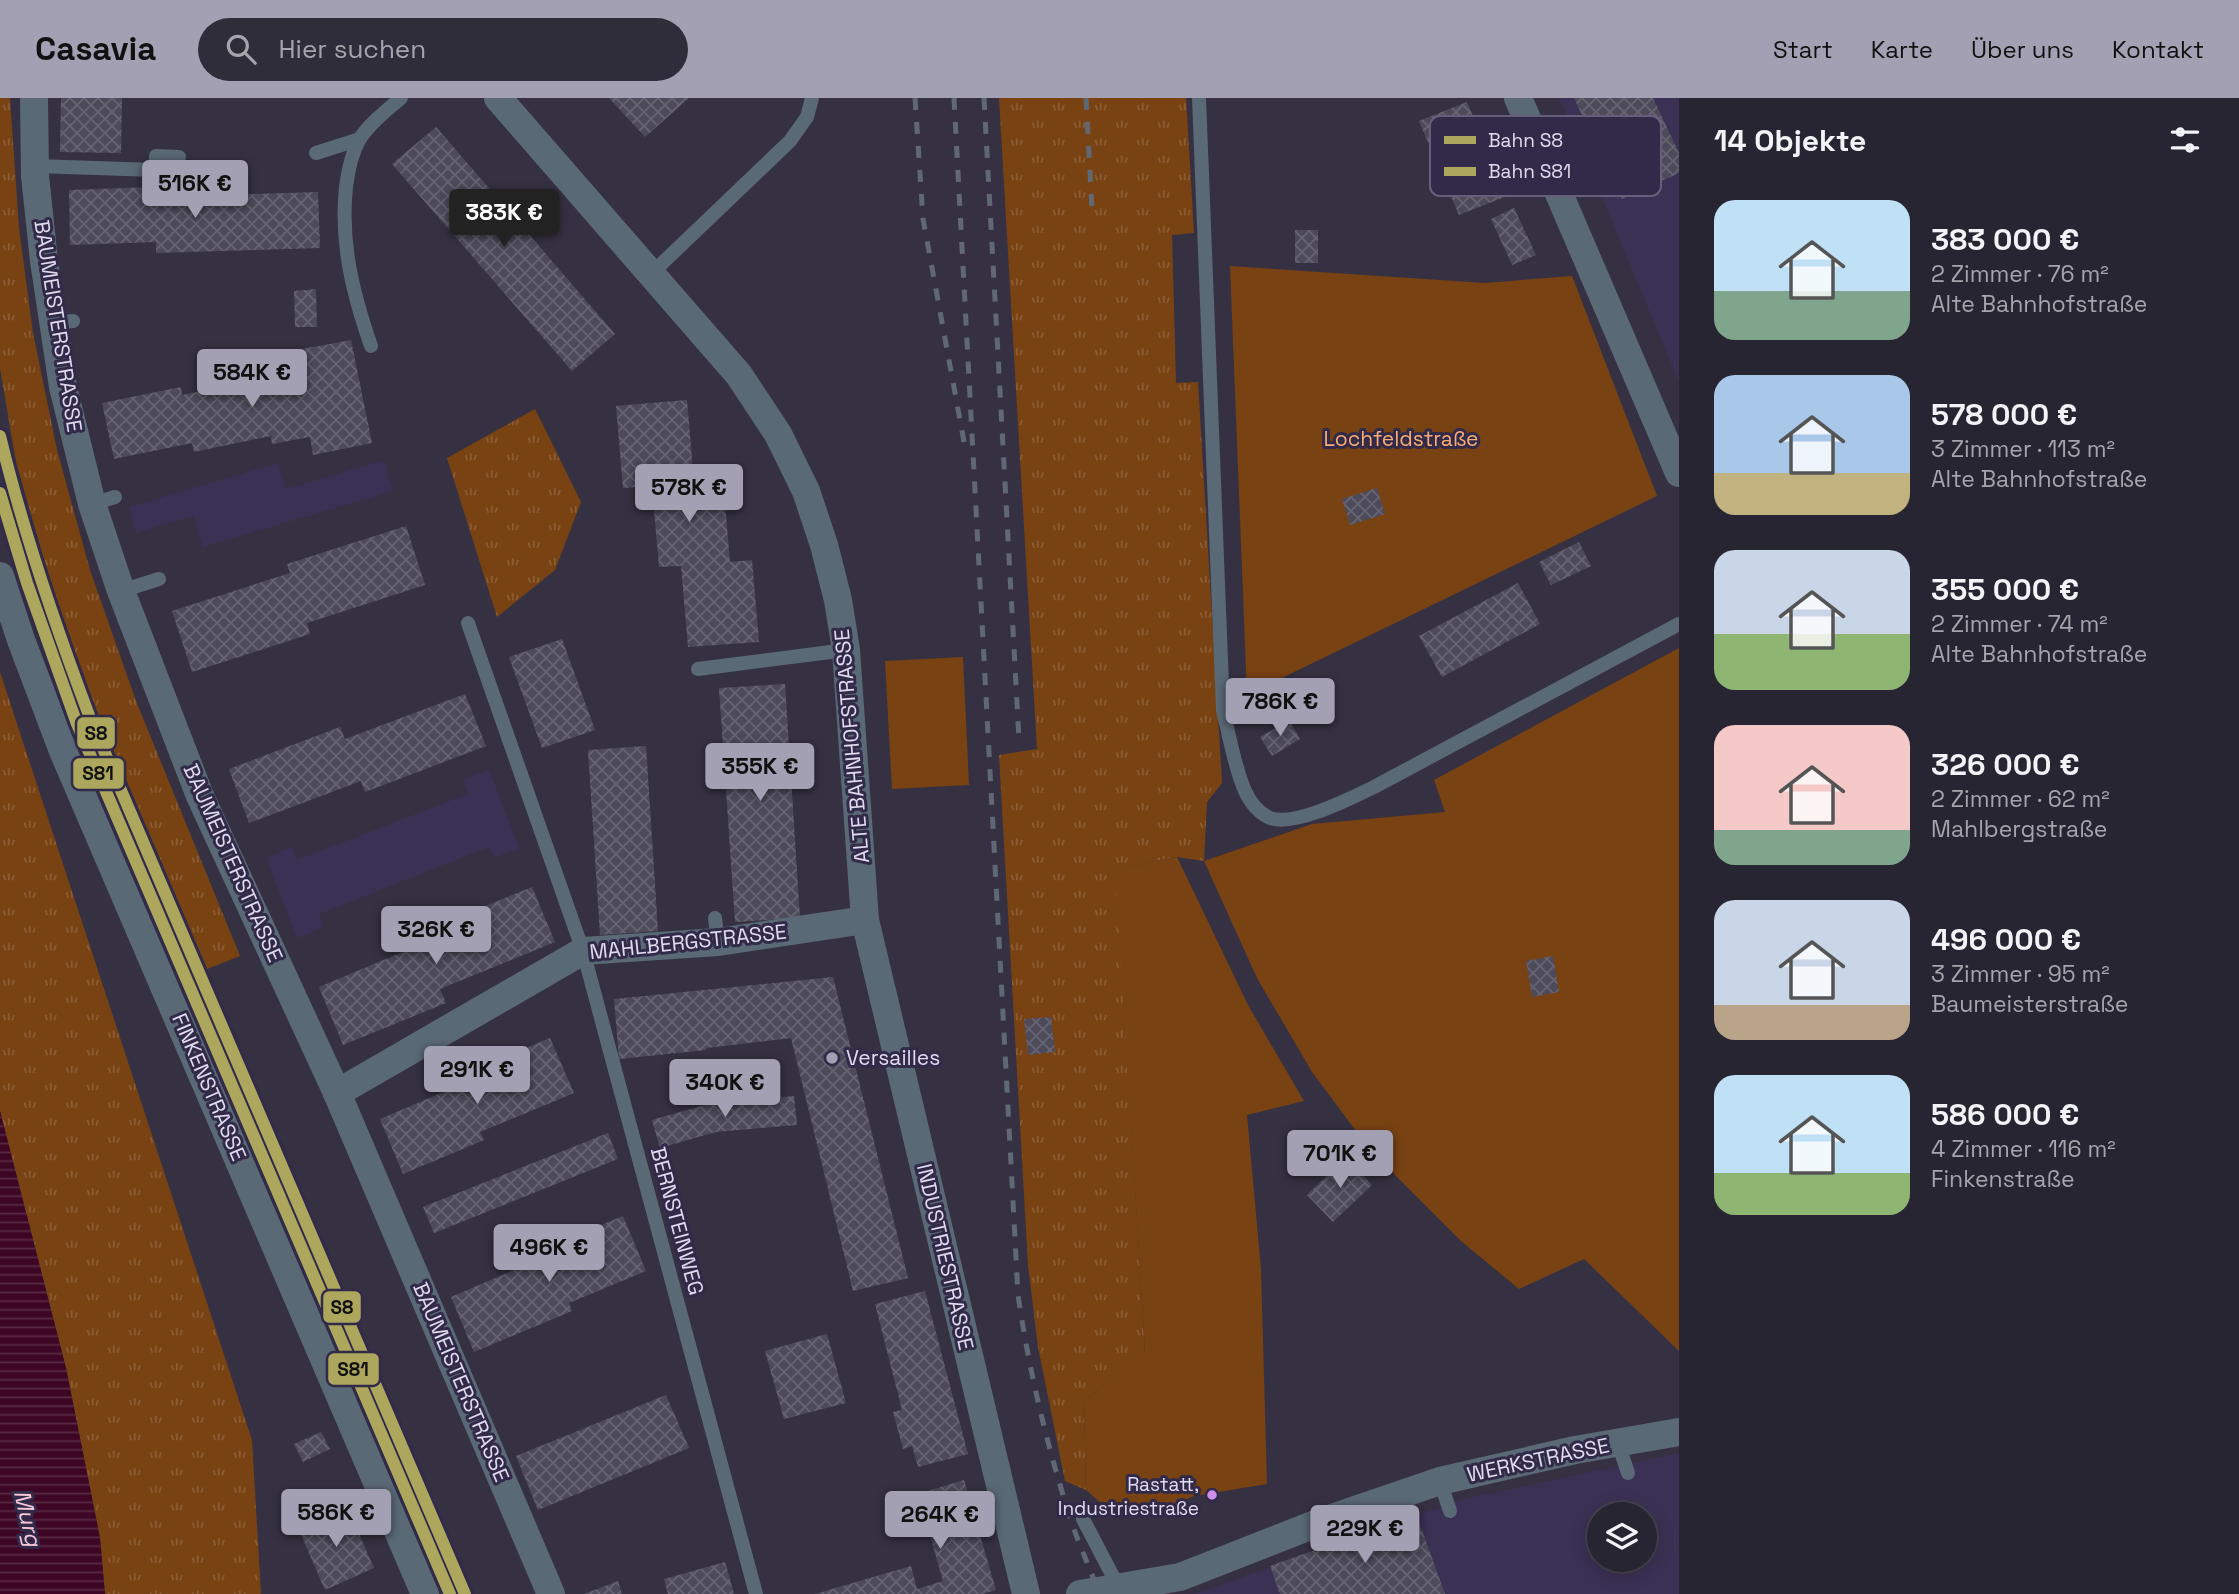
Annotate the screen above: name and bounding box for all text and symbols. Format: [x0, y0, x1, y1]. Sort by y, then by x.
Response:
search box [198, 18, 688, 81]
text: Casavia [35, 28, 156, 70]
icon: search [222, 30, 260, 68]
text: Hier suchen [278, 32, 426, 66]
text: Start [1773, 34, 1833, 65]
text: Karte [1871, 34, 1933, 65]
text: Über uns [1971, 34, 2074, 65]
text: Kontakt [2112, 34, 2204, 65]
legend [1430, 116, 1661, 196]
text: 14 Objekte [1714, 121, 1866, 160]
icon: filters [2166, 121, 2204, 159]
text: Bahn S8 [1488, 128, 1563, 153]
text: Bahn S81 [1488, 159, 1571, 184]
pin: 516K € [138, 160, 252, 220]
text: 516K € [158, 168, 232, 198]
pin: 383K € [447, 190, 561, 249]
text: 383K € [465, 197, 543, 227]
street label: BAUMEISTERSTRASSE [28, 218, 89, 434]
text: 383 000 € [1931, 220, 2079, 259]
icon: home [1770, 228, 1854, 312]
text: 2 Zimmer · 76 m² [1931, 259, 2109, 289]
text: Alte Bahnhofstraße [1931, 289, 2147, 319]
pin: 584K € [195, 350, 309, 409]
text: 584K € [213, 357, 291, 387]
text: 578 000 € [1931, 395, 2077, 434]
icon: home [1770, 403, 1854, 487]
park label: Lochfeldstraße [1323, 425, 1479, 452]
text: 3 Zimmer · 113 m² [1931, 434, 2115, 464]
pin: 578K € [632, 464, 746, 524]
text: Alte Bahnhofstraße [1931, 464, 2147, 494]
text: 578K € [651, 472, 727, 502]
text: 355 000 € [1931, 570, 2079, 609]
icon: home [1770, 578, 1854, 662]
text: 2 Zimmer · 74 m² [1931, 609, 2108, 639]
street label: ALTE BAHNHOFSTRASSE [828, 628, 875, 864]
text: Alte Bahnhofstraße [1931, 639, 2147, 669]
pin: 786K € [1223, 678, 1337, 738]
text: 786K € [1242, 686, 1318, 716]
line badge: S8 [76, 716, 116, 750]
text: S8 [85, 721, 107, 746]
pin: 355K € [703, 744, 817, 803]
text: 326 000 € [1931, 745, 2080, 784]
text: 355K € [721, 751, 799, 781]
icon: home [1770, 753, 1854, 837]
line badge: S81 [72, 757, 125, 790]
street label: BAUMEISTERSTRASSE [178, 760, 289, 966]
text: S81 [82, 761, 114, 786]
text: 2 Zimmer · 62 m² [1931, 784, 2110, 814]
text: Mahlbergstraße [1931, 814, 2107, 844]
pin: 326K € [379, 906, 493, 966]
text: 326K € [397, 914, 475, 944]
street label: MAHLBERGSTRASSE [588, 918, 788, 965]
text: 496 000 € [1931, 920, 2081, 959]
icon: home [1770, 928, 1854, 1012]
text: 3 Zimmer · 95 m² [1931, 959, 2110, 989]
text: Baumeisterstraße [1931, 989, 2128, 1019]
street label: FINKENSTRASSE [166, 1009, 253, 1165]
place label: Versailles [846, 1044, 940, 1071]
pin: 291K € [420, 1046, 534, 1106]
marker: Versailles [824, 1050, 840, 1066]
text: 291K € [440, 1054, 514, 1084]
pin: 340K € [668, 1060, 782, 1119]
text: 340K € [685, 1067, 765, 1097]
text: 586 000 € [1931, 1095, 2079, 1134]
icon: home [1770, 1103, 1854, 1187]
pin: 701K € [1283, 1130, 1397, 1190]
text: 4 Zimmer · 116 m² [1931, 1134, 2116, 1164]
text: 701K € [1303, 1138, 1377, 1168]
street label: BERNSTEINWEG [645, 1144, 710, 1298]
street label: INDUSTRIESTRASSE [911, 1161, 980, 1353]
text: Finkenstraße [1931, 1164, 2075, 1194]
pin: 496K € [492, 1224, 606, 1284]
text: 496K € [510, 1232, 588, 1262]
street label: BAUMEISTERSTRASSE [407, 1278, 516, 1486]
line badge: S8 [322, 1290, 362, 1324]
text: S8 [331, 1295, 353, 1320]
line badge: S81 [327, 1352, 380, 1386]
text: S81 [337, 1357, 369, 1382]
street label: WERKSTRASSE [1464, 1431, 1612, 1488]
place label: Rastatt, Industriestraße [1058, 1472, 1199, 1521]
water label: Murg [7, 1487, 49, 1550]
marker: Rastatt, Industriestraße [1205, 1488, 1219, 1502]
pin: 586K € [279, 1490, 393, 1549]
pin: 264K € [883, 1492, 997, 1551]
text: 586K € [297, 1497, 375, 1527]
text: 264K € [901, 1499, 979, 1529]
map controls [1587, 1502, 1657, 1572]
button: layers [1587, 1502, 1657, 1572]
pin: 229K € [1308, 1506, 1422, 1565]
text: 229K € [1326, 1513, 1404, 1543]

